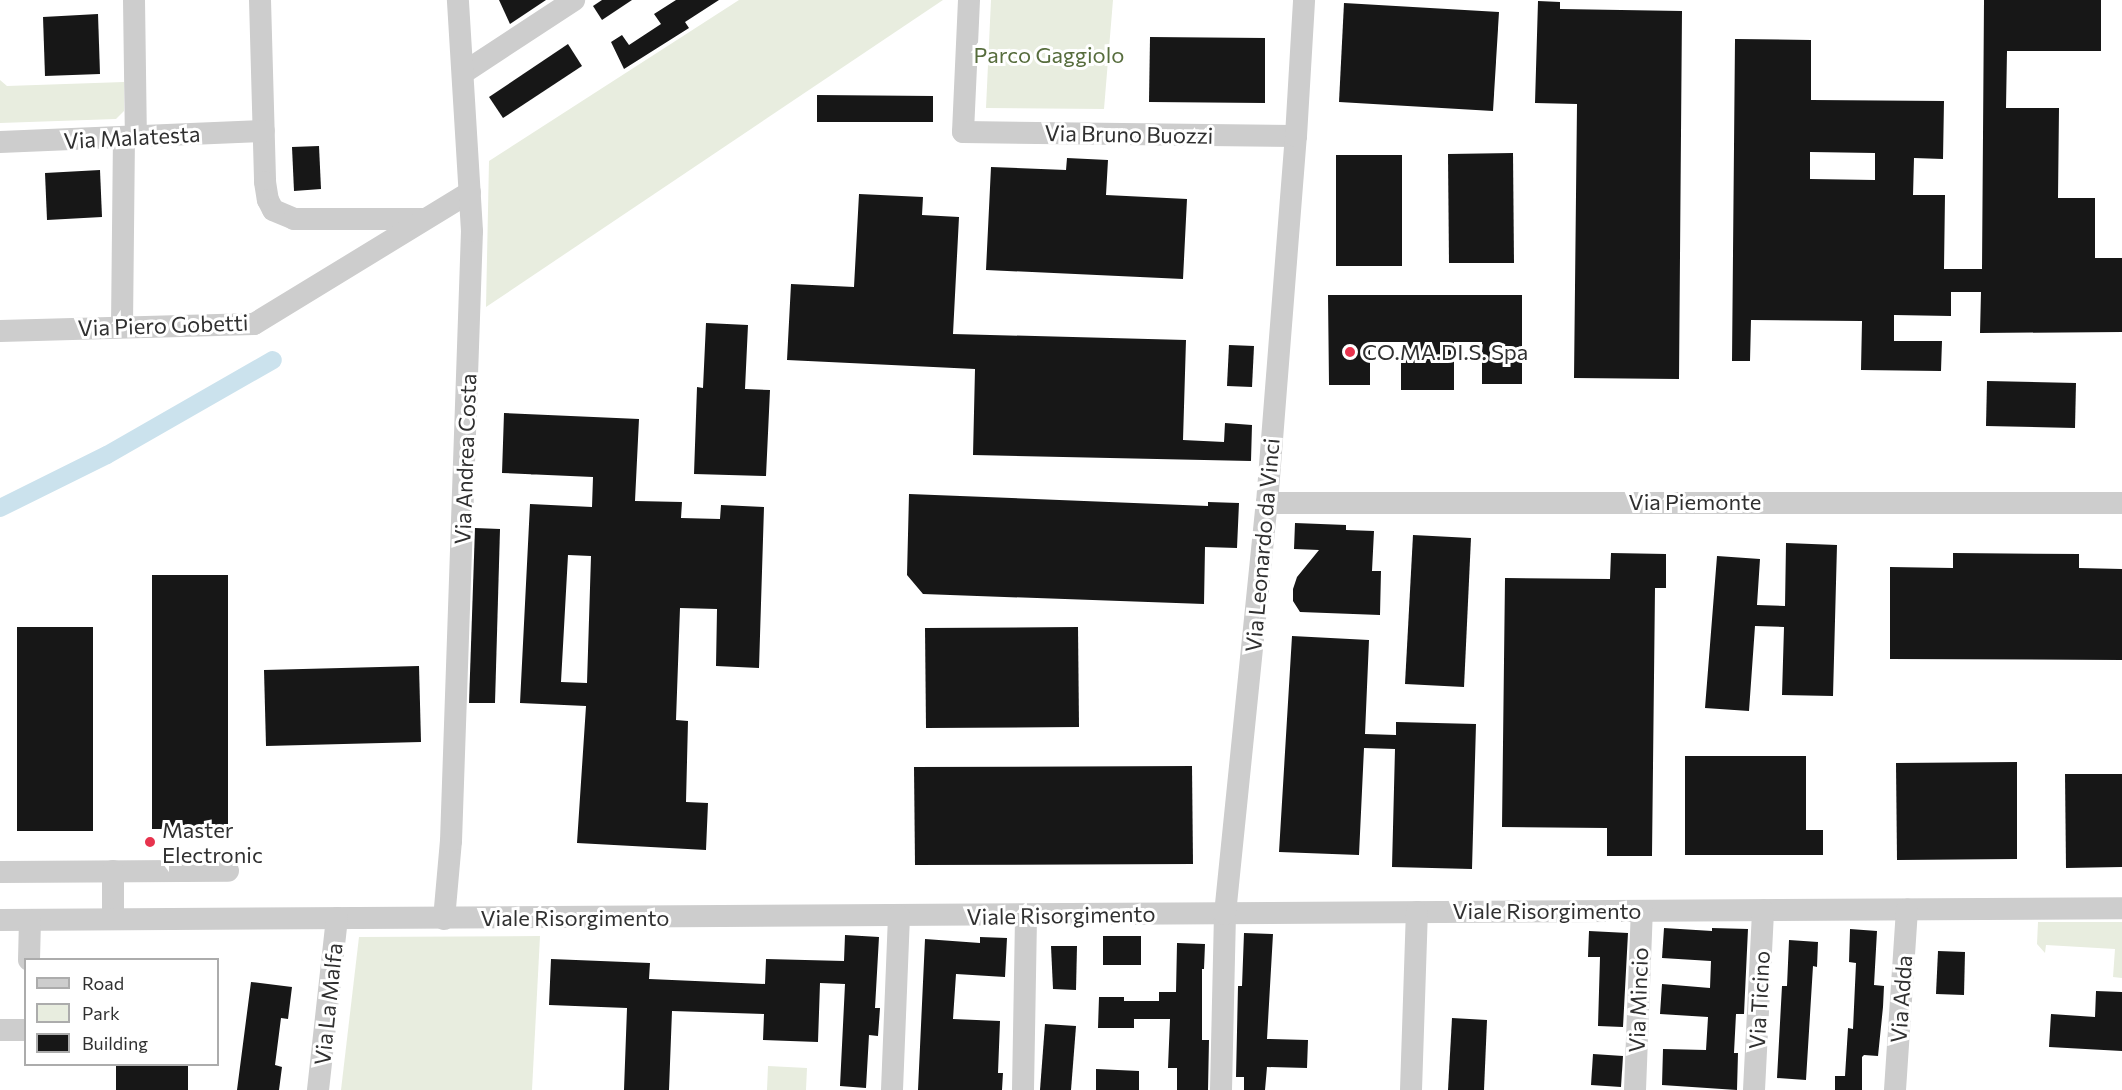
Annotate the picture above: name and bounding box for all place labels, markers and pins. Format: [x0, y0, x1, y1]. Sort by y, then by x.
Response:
place label: CO.MA.DI.S. Spa [1362, 339, 1528, 365]
marker: CO.MA.DI.S. Spa [1343, 345, 1357, 359]
place label: Master Electronic [162, 816, 263, 867]
marker: Master Electronic [143, 835, 157, 849]

